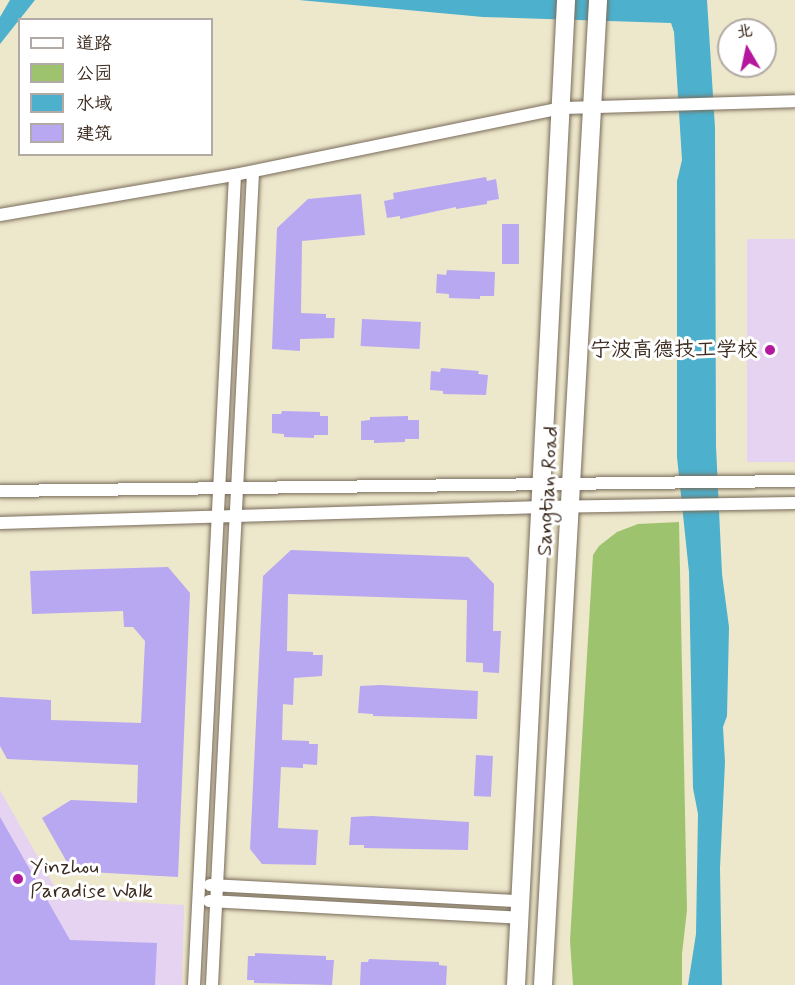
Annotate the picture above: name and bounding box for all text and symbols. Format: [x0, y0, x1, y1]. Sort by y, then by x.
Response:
legend [18, 18, 213, 156]
north arrow [717, 18, 777, 78]
text: 北 [735, 20, 754, 43]
text: 道路 [76, 32, 112, 56]
text: 公园 [76, 62, 112, 86]
text: 水域 [76, 92, 112, 116]
text: 建筑 [76, 122, 112, 146]
place label: 宁波高德技工学校 [590, 337, 758, 363]
marker: 宁波高德技工学校 [763, 343, 777, 357]
street label: Sangtian Road [532, 426, 564, 556]
place label: Yinzhou Paradise Walk [30, 854, 157, 904]
marker: Yinzhou Paradise Walk [11, 872, 25, 886]

